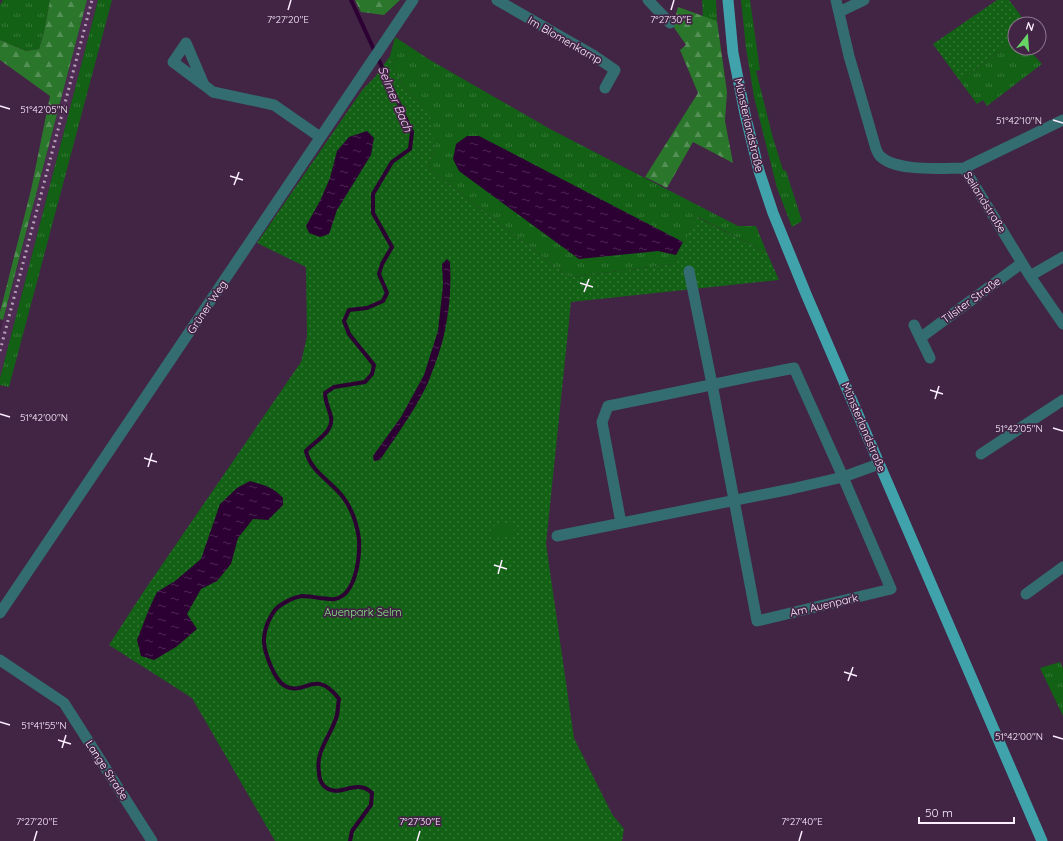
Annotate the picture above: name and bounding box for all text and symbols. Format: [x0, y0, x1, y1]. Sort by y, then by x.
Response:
text: 7°27'20"E [267, 13, 309, 26]
street label: Im Blomenkamp [525, 13, 605, 67]
text: 7°27'30"E [650, 13, 692, 26]
north arrow [1007, 16, 1047, 56]
text: N [1024, 19, 1036, 34]
water label: Selmer Bach [375, 64, 416, 134]
street label: Münsterlandstraße [731, 77, 767, 173]
text: 51°42'05"N [20, 103, 68, 116]
text: 51°42'10"N [996, 114, 1042, 127]
street label: Seilandstraße [961, 169, 1009, 235]
street label: Tilsiter Straße [939, 274, 1003, 326]
street label: Grüner Weg [184, 278, 230, 336]
street label: Münsterlandstraße [839, 380, 889, 474]
text: 51°42'00"N [20, 411, 68, 424]
text: 51°42'05"N [995, 422, 1043, 435]
street label: Am Auenpark [789, 590, 860, 620]
park label: Auenpark Selm [324, 605, 402, 619]
text: 51°41'55"N [21, 719, 67, 732]
text: 51°42'00"N [995, 730, 1043, 743]
street label: Lange Straße [83, 738, 131, 802]
scale bar [919, 799, 1014, 825]
text: 50 m [925, 805, 953, 820]
text: 7°27'20"E [16, 815, 58, 828]
text: 7°27'30"E [399, 815, 441, 828]
text: 7°27'40"E [781, 815, 823, 828]

